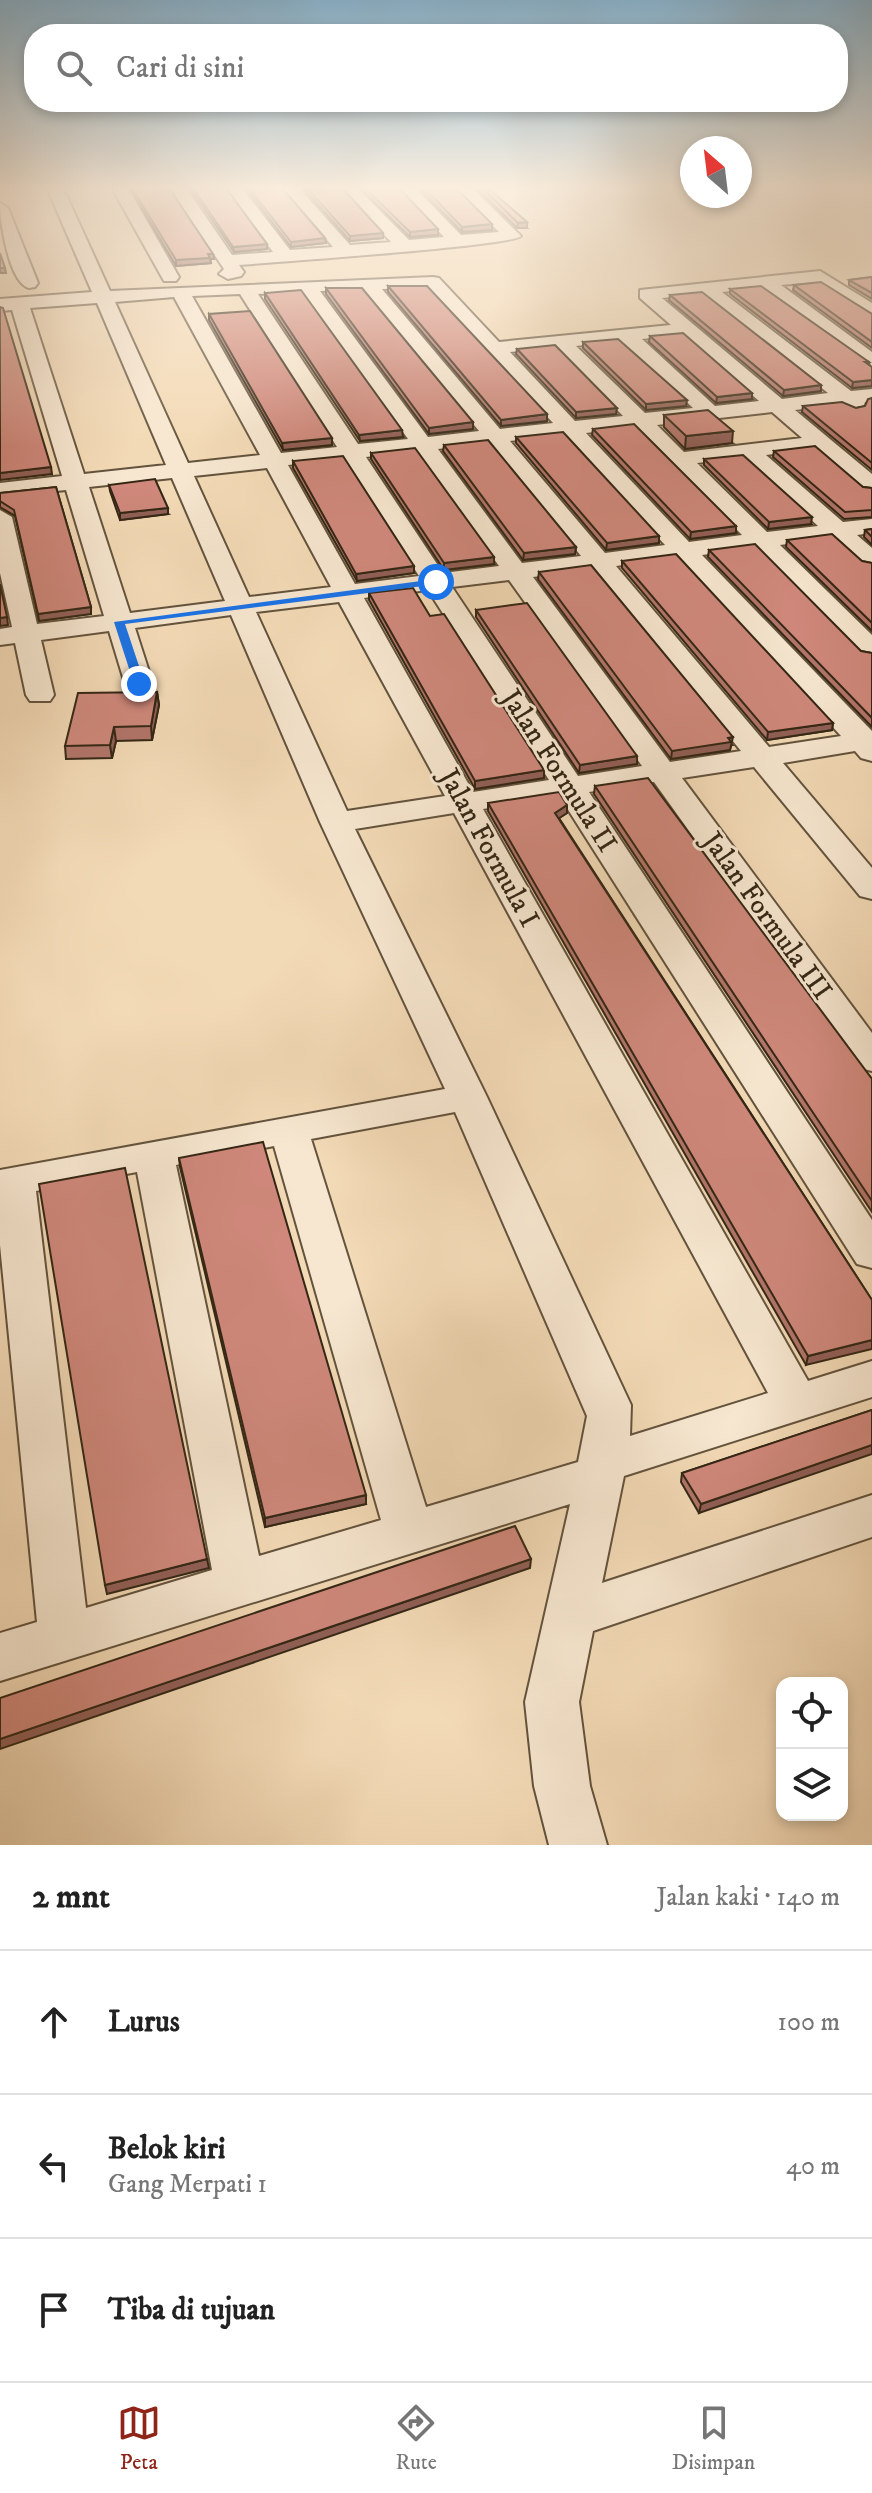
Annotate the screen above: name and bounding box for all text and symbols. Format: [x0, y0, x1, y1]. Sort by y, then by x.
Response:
search box [24, 24, 848, 112]
icon: search [52, 46, 96, 90]
text: Cari di sini [116, 50, 244, 87]
north arrow [680, 136, 752, 208]
route start [418, 564, 454, 600]
route end [121, 666, 157, 702]
street label: Jalan Formula II [492, 680, 625, 859]
street label: Jalan Formula I [430, 760, 547, 933]
street label: Jalan Formula III [693, 823, 840, 1007]
map controls [776, 1677, 848, 1821]
button: locate [776, 1677, 848, 1749]
button: layers [776, 1749, 848, 1821]
text: 2 mnt [32, 1876, 110, 1918]
text: Jalan kaki · 140 m [657, 1881, 840, 1914]
icon: ahead [32, 2000, 76, 2044]
text: Lurus [108, 2004, 180, 2041]
text: 100 m [777, 2006, 840, 2039]
text: Belok kiri [108, 2131, 226, 2168]
icon: left [32, 2144, 76, 2188]
text: 40 m [786, 2150, 840, 2183]
text: Gang Merpati 1 [108, 2168, 267, 2201]
icon: arrive [32, 2288, 76, 2332]
text: Tiba di tujuan [108, 2292, 275, 2329]
tab: Peta [117, 2401, 161, 2476]
tab: Rute [394, 2401, 438, 2476]
tab: Disimpan [672, 2401, 755, 2476]

